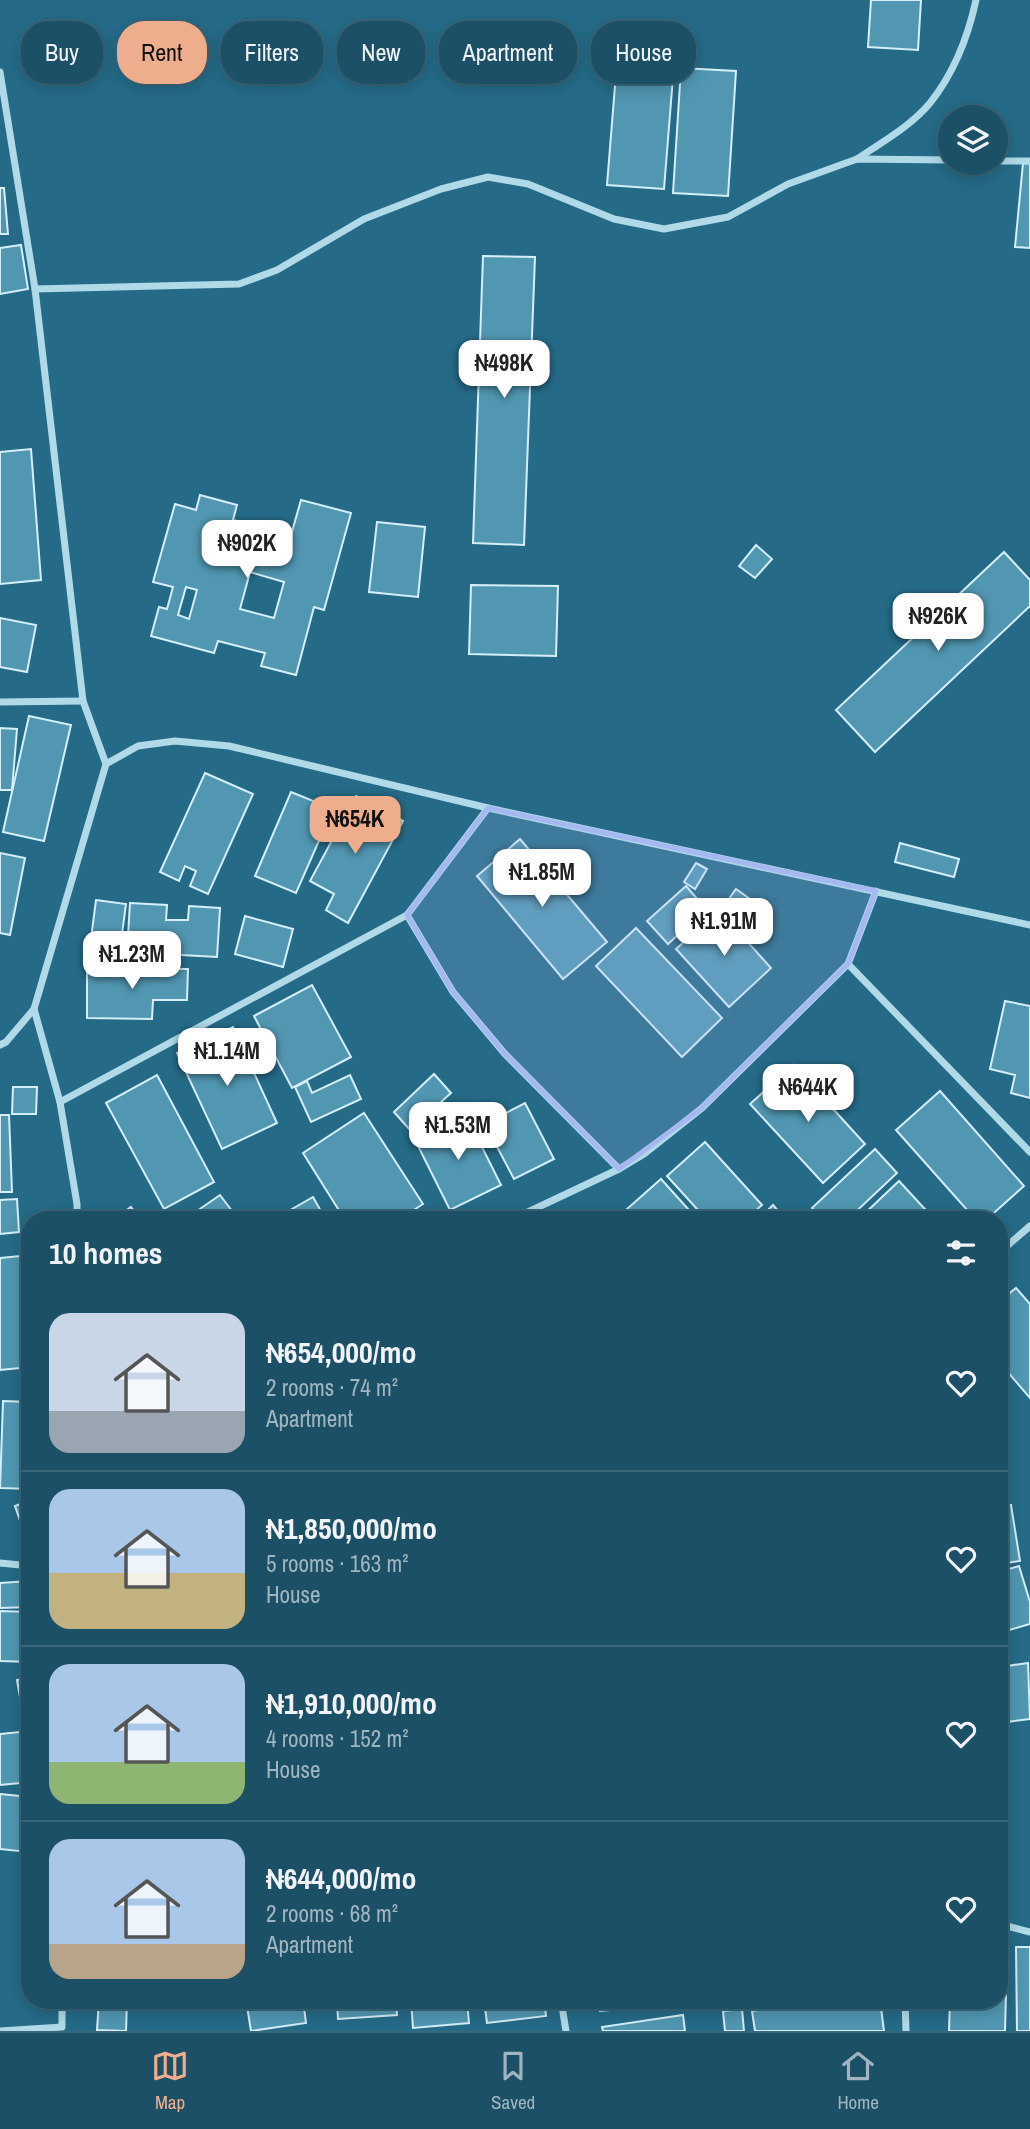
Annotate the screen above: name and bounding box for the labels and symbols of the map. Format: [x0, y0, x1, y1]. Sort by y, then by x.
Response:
pin: ₦498K [455, 340, 553, 400]
pin: ₦902K [198, 520, 296, 580]
pin: ₦926K [889, 594, 987, 653]
pin: ₦654K [306, 796, 404, 856]
pin: ₦1.85M [485, 850, 599, 909]
pin: ₦1.91M [667, 898, 781, 958]
pin: ₦1.23M [75, 932, 189, 991]
pin: ₦1.14M [170, 1028, 284, 1088]
pin: ₦644K [759, 1064, 857, 1124]
pin: ₦1.53M [401, 1102, 515, 1162]

